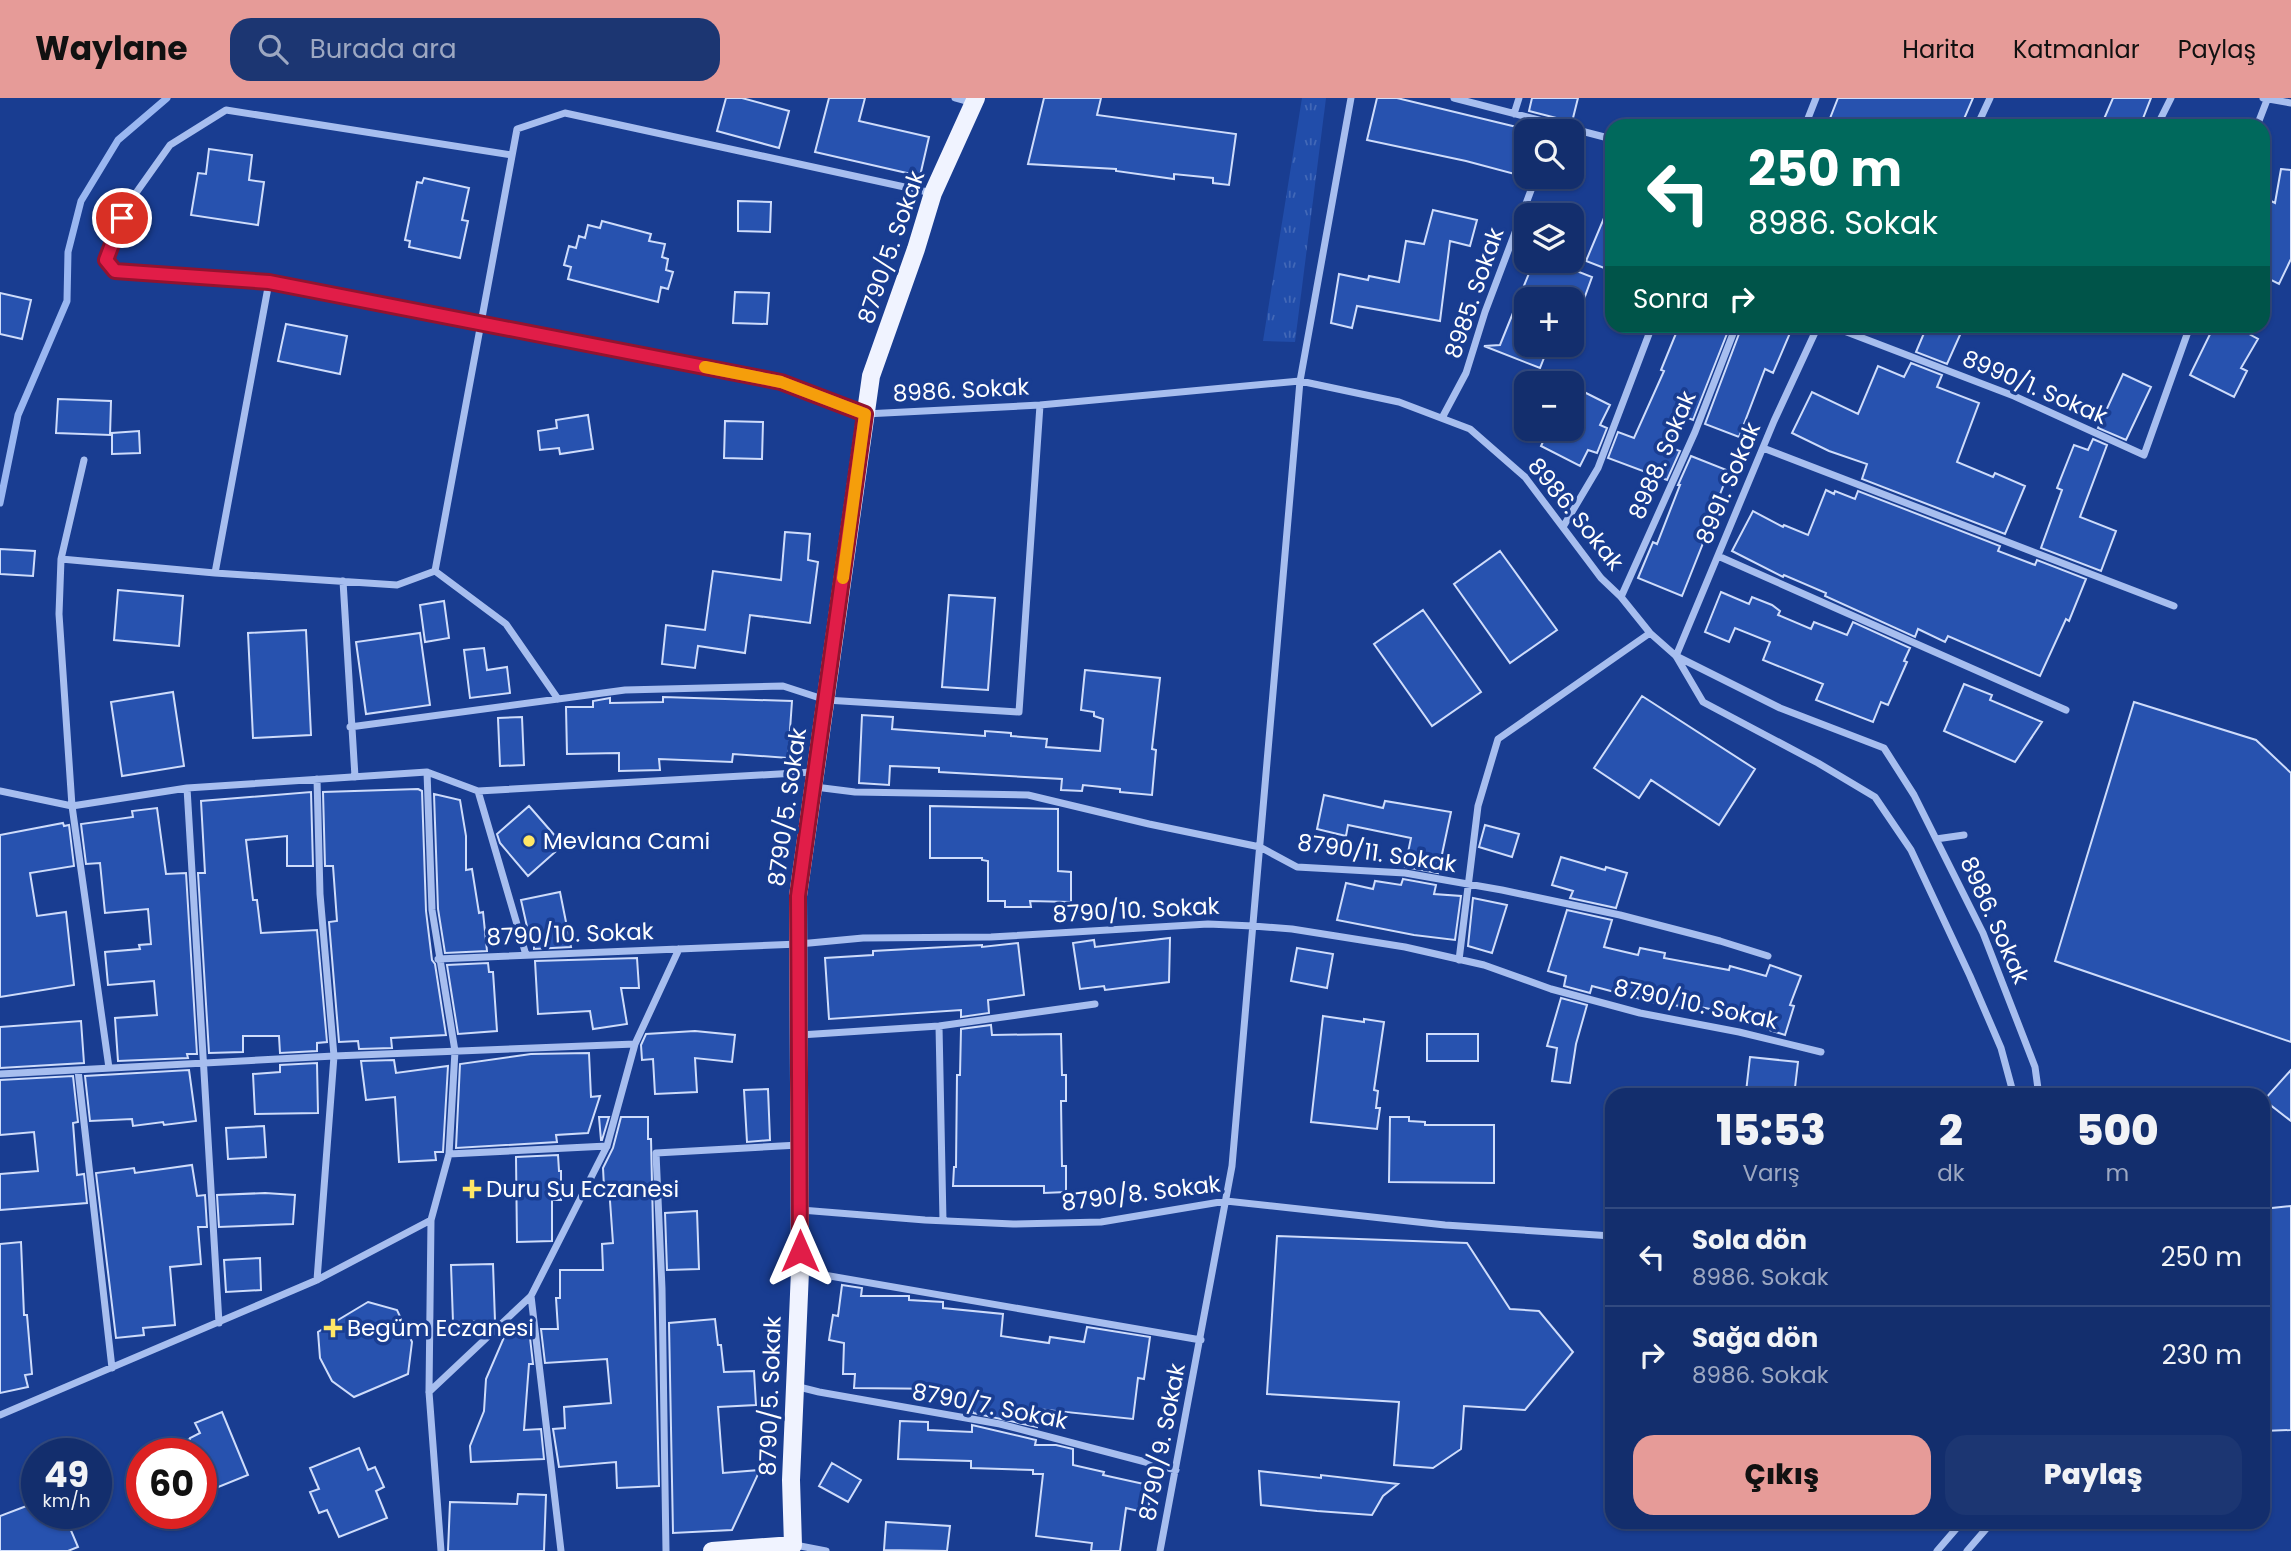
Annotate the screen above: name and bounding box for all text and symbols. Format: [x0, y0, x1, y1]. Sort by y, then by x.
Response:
search box [230, 18, 720, 81]
text: Waylane [35, 25, 188, 72]
icon: search [254, 30, 292, 68]
text: Burada ara [310, 31, 457, 67]
text: Harita [1902, 33, 1975, 66]
text: Katmanlar [2013, 33, 2140, 66]
text: Paylaş [2178, 33, 2256, 66]
map controls [1514, 119, 1584, 441]
button: search [1514, 119, 1584, 189]
text: 250 m [1748, 135, 1902, 203]
icon: left [1633, 147, 1724, 238]
street label: 8790/5. Sokak [850, 166, 932, 328]
pin [92, 188, 152, 248]
icon: arrive [103, 199, 141, 237]
text: 8986. Sokak [1748, 200, 1938, 245]
button: layers [1514, 203, 1584, 273]
street label: 8985. Sokak [1437, 223, 1511, 363]
icon: right [1723, 280, 1761, 318]
text: Sonra [1633, 281, 1709, 317]
button: + [1514, 287, 1584, 357]
street label: 8990/1. Sokak [1958, 342, 2113, 432]
street label: 8986. Sokak [892, 370, 1030, 410]
button: − [1514, 371, 1584, 441]
street label: 8988. Sokak [1621, 386, 1703, 524]
street label: 8991. Sokak [1688, 417, 1768, 549]
street label: 8986. Sokak [1521, 451, 1631, 577]
street label: 8790/5. Sokak [760, 725, 814, 888]
place label: Mevlana Cami [543, 825, 710, 857]
street label: 8790/11. Sokak [1295, 826, 1459, 880]
marker: Mevlana Cami [521, 833, 537, 849]
street label: 8986. Sokak [1953, 851, 2037, 989]
street label: 8790/10. Sokak [1052, 890, 1220, 930]
street label: 8790/10. Sokak [486, 915, 654, 953]
street label: 8790/10. Sokak [1611, 971, 1781, 1037]
text: 15:53 [1716, 1101, 1826, 1160]
text: 2 [1939, 1101, 1963, 1160]
text: 500 [2076, 1101, 2159, 1160]
text: Varış [1742, 1157, 1800, 1189]
text: dk [1937, 1157, 1965, 1189]
text: m [2105, 1157, 2129, 1189]
street label: 8790/8. Sokak [1060, 1167, 1222, 1219]
place label: Duru Su Eczanesi [486, 1173, 679, 1205]
marker: Duru Su Eczanesi [464, 1181, 480, 1197]
position arrow [763, 1214, 837, 1288]
text: Sola dön [1692, 1222, 1807, 1258]
icon: left [1633, 1238, 1671, 1276]
text: 250 m [2161, 1239, 2242, 1275]
text: 8986. Sokak [1692, 1261, 1829, 1293]
place label: Begüm Eczanesi [347, 1312, 534, 1344]
street label: 8790/5. Sokak [751, 1315, 789, 1476]
marker: Begüm Eczanesi [325, 1320, 341, 1336]
text: Sağa dön [1692, 1320, 1818, 1356]
icon: right [1633, 1336, 1671, 1374]
text: 230 m [2162, 1337, 2242, 1373]
text: 8986. Sokak [1692, 1359, 1829, 1391]
street label: 8790/9. Sokak [1131, 1360, 1193, 1524]
street label: 8790/7. Sokak [909, 1375, 1071, 1437]
button: Çıkış [1633, 1435, 1931, 1515]
button: Paylaş [1945, 1435, 2242, 1515]
speed limit sign: 60 [126, 1438, 217, 1529]
text: 49 [44, 1450, 89, 1499]
text: km/h [43, 1488, 90, 1513]

